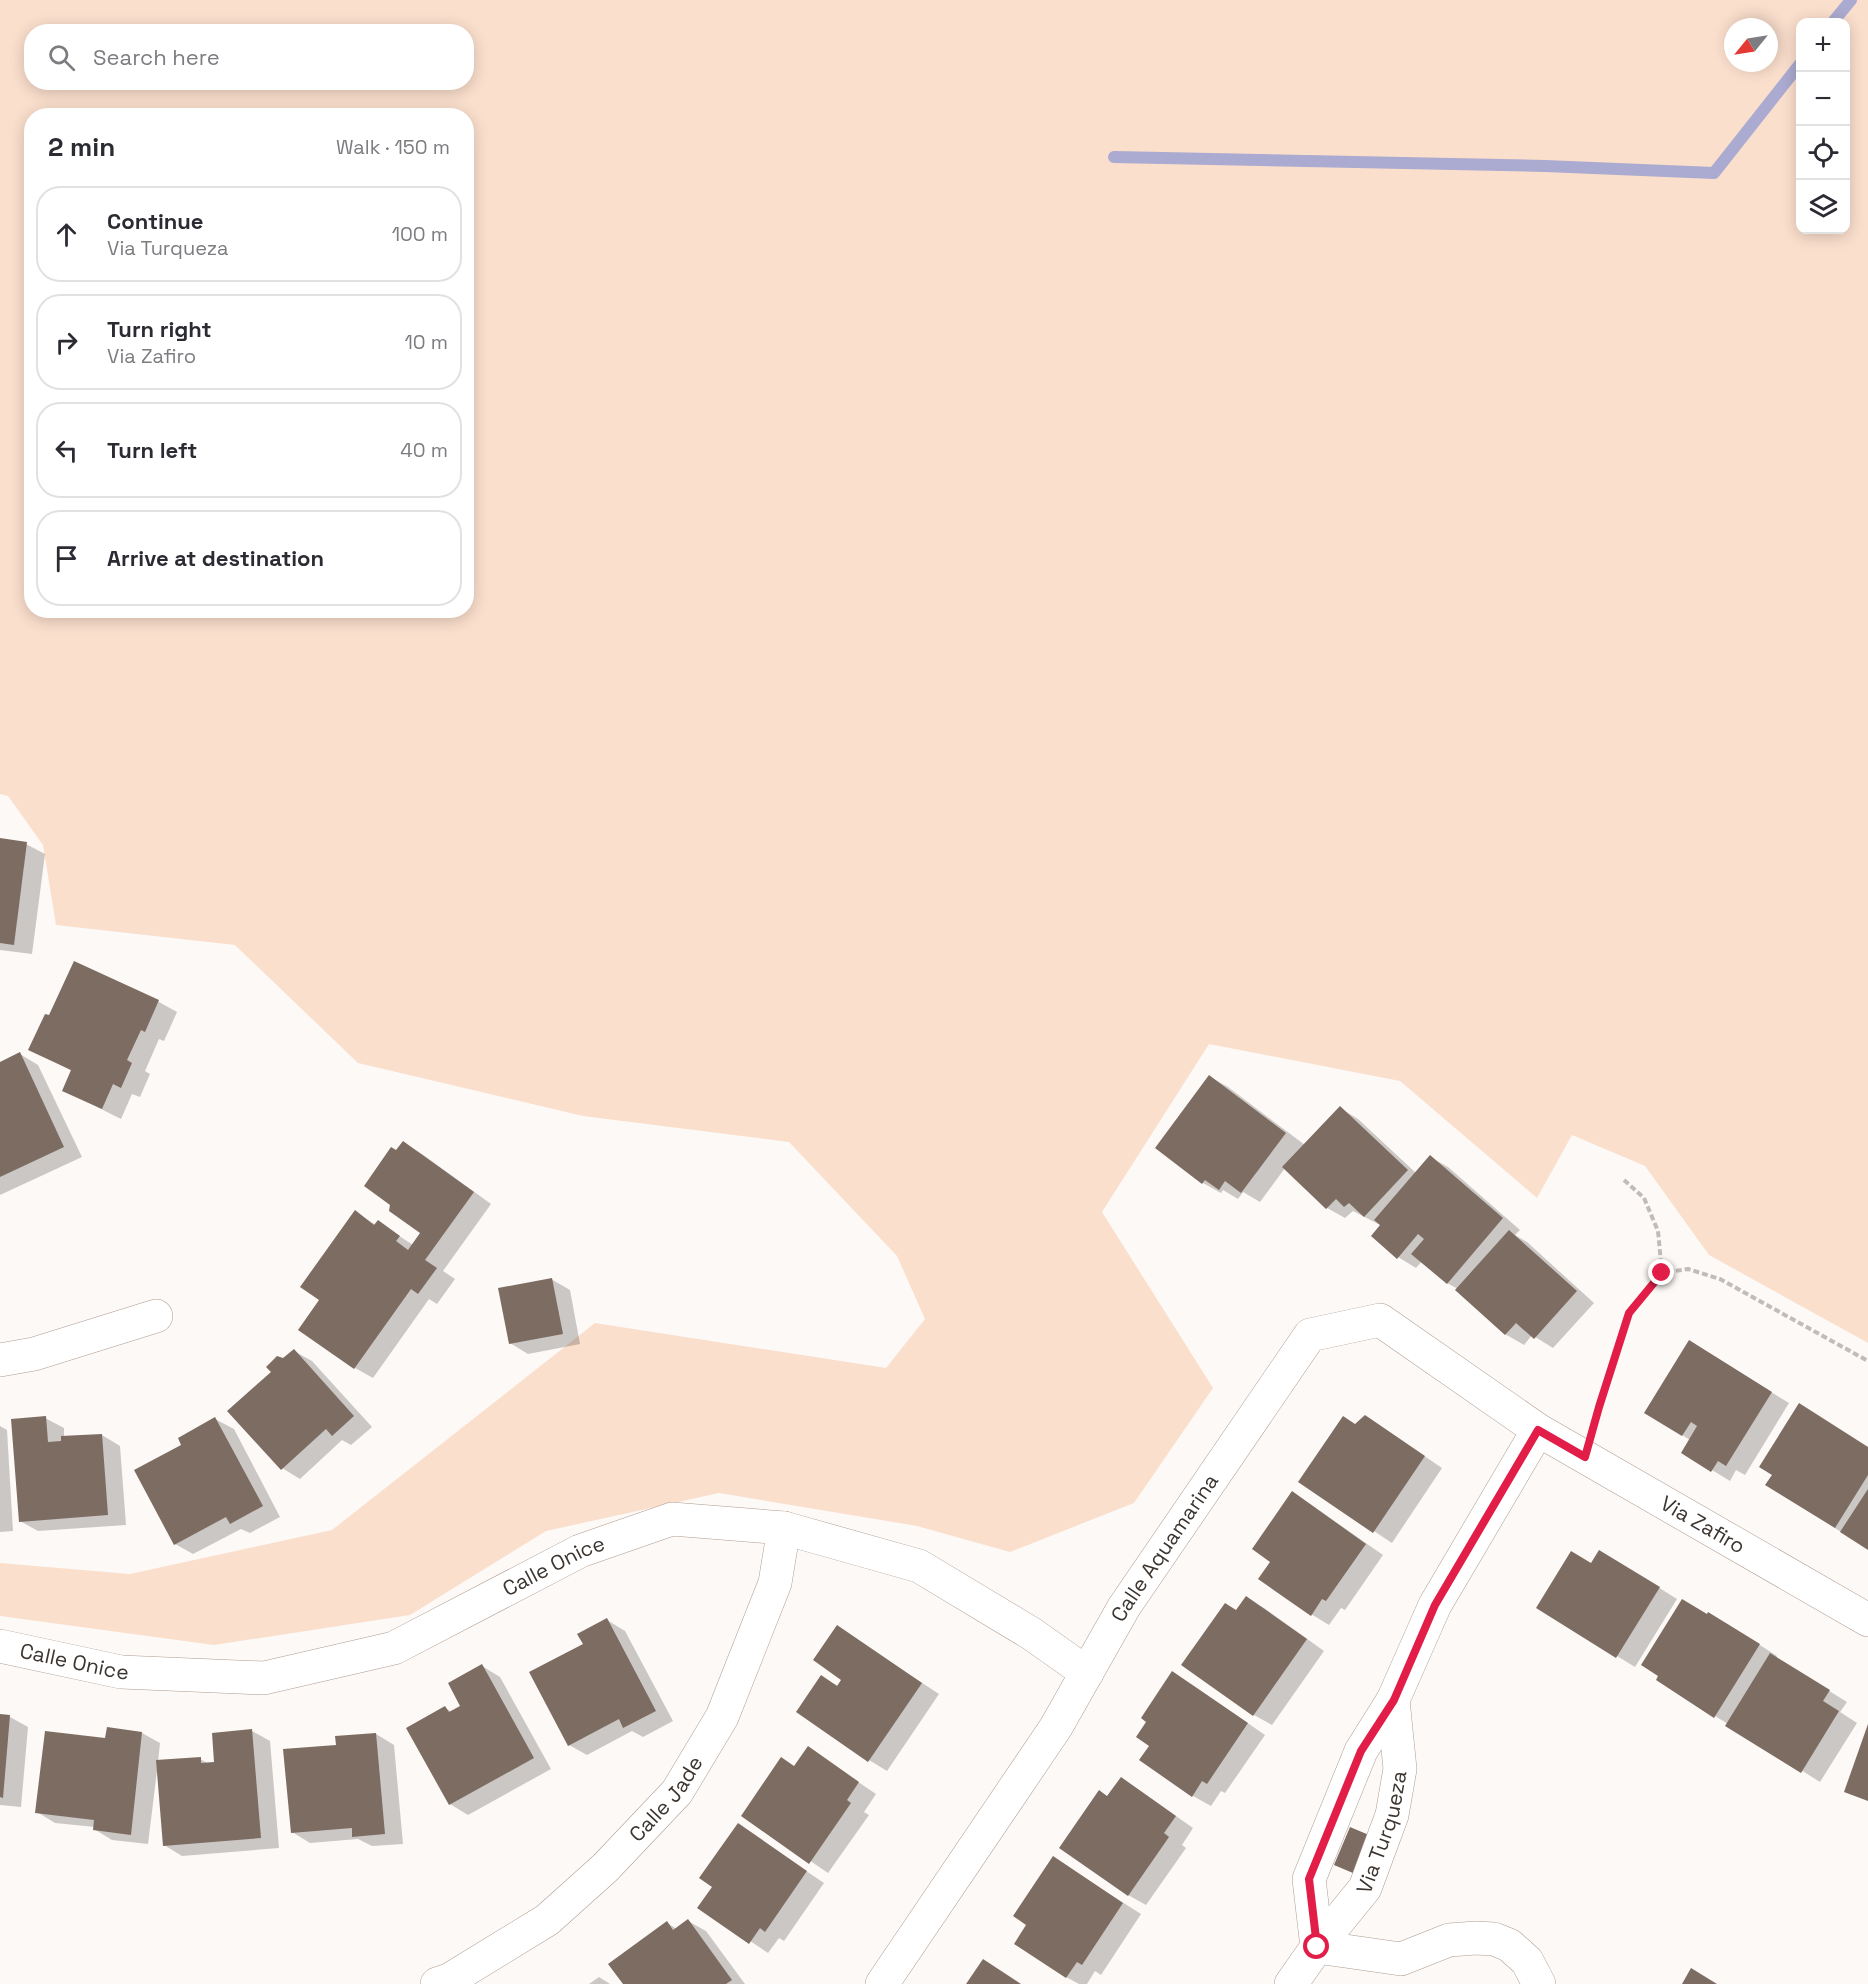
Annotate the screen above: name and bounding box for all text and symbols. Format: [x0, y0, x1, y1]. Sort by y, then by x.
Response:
north arrow [1724, 18, 1778, 72]
map controls [1796, 18, 1850, 234]
button: + [1796, 18, 1850, 72]
search box [24, 24, 474, 90]
icon: search [45, 41, 78, 74]
text: Search here [93, 43, 220, 71]
button: − [1796, 72, 1850, 126]
button: locate [1796, 126, 1850, 180]
text: 2 min [48, 130, 115, 164]
text: Walk · 150 m [336, 134, 450, 160]
button: layers [1796, 180, 1850, 234]
text: Continue [107, 207, 203, 235]
icon: ahead [50, 218, 83, 251]
text: 100 m [392, 221, 448, 247]
text: Via Turqueza [107, 235, 229, 261]
text: Turn right [107, 315, 212, 343]
icon: right [50, 326, 83, 359]
text: 10 m [404, 329, 448, 355]
text: Via Zafiro [107, 343, 196, 369]
icon: left [50, 434, 83, 467]
text: Turn left [107, 436, 197, 464]
text: 40 m [400, 437, 448, 463]
icon: arrive [50, 542, 83, 575]
text: Arrive at destination [107, 544, 324, 572]
route end [1648, 1259, 1674, 1285]
street label: Calle Aquamarina [1104, 1468, 1224, 1626]
street label: Via Zafiro [1656, 1489, 1750, 1559]
street label: Calle Onice [498, 1529, 608, 1602]
street label: Calle Onice [17, 1637, 129, 1685]
street label: Calle Jade [623, 1751, 709, 1847]
street label: Via Turqueza [1350, 1769, 1412, 1897]
route start [1303, 1933, 1329, 1959]

